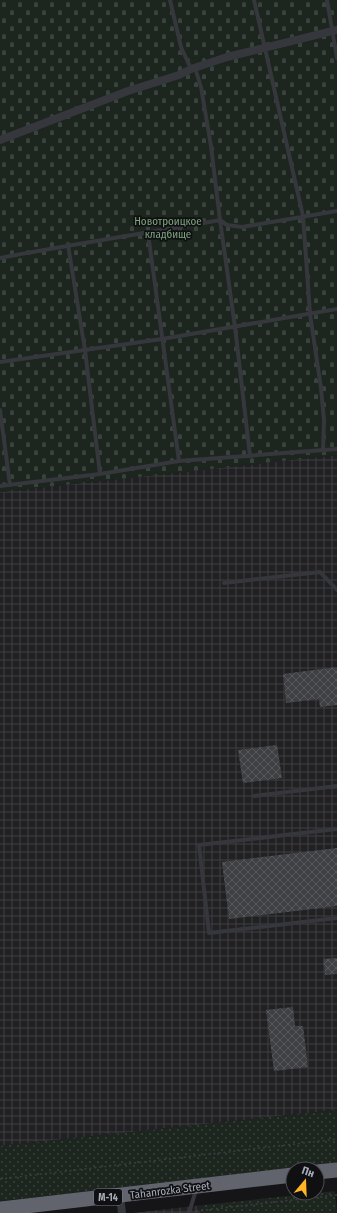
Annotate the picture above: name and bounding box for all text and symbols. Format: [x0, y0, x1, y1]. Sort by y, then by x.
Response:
park label: Новотроицкое кладбище [134, 215, 202, 241]
north arrow [285, 1161, 325, 1201]
text: Пн [300, 1164, 316, 1180]
street label: Tahanrozka Street [129, 1179, 211, 1202]
road number: М-14 [94, 1189, 122, 1205]

